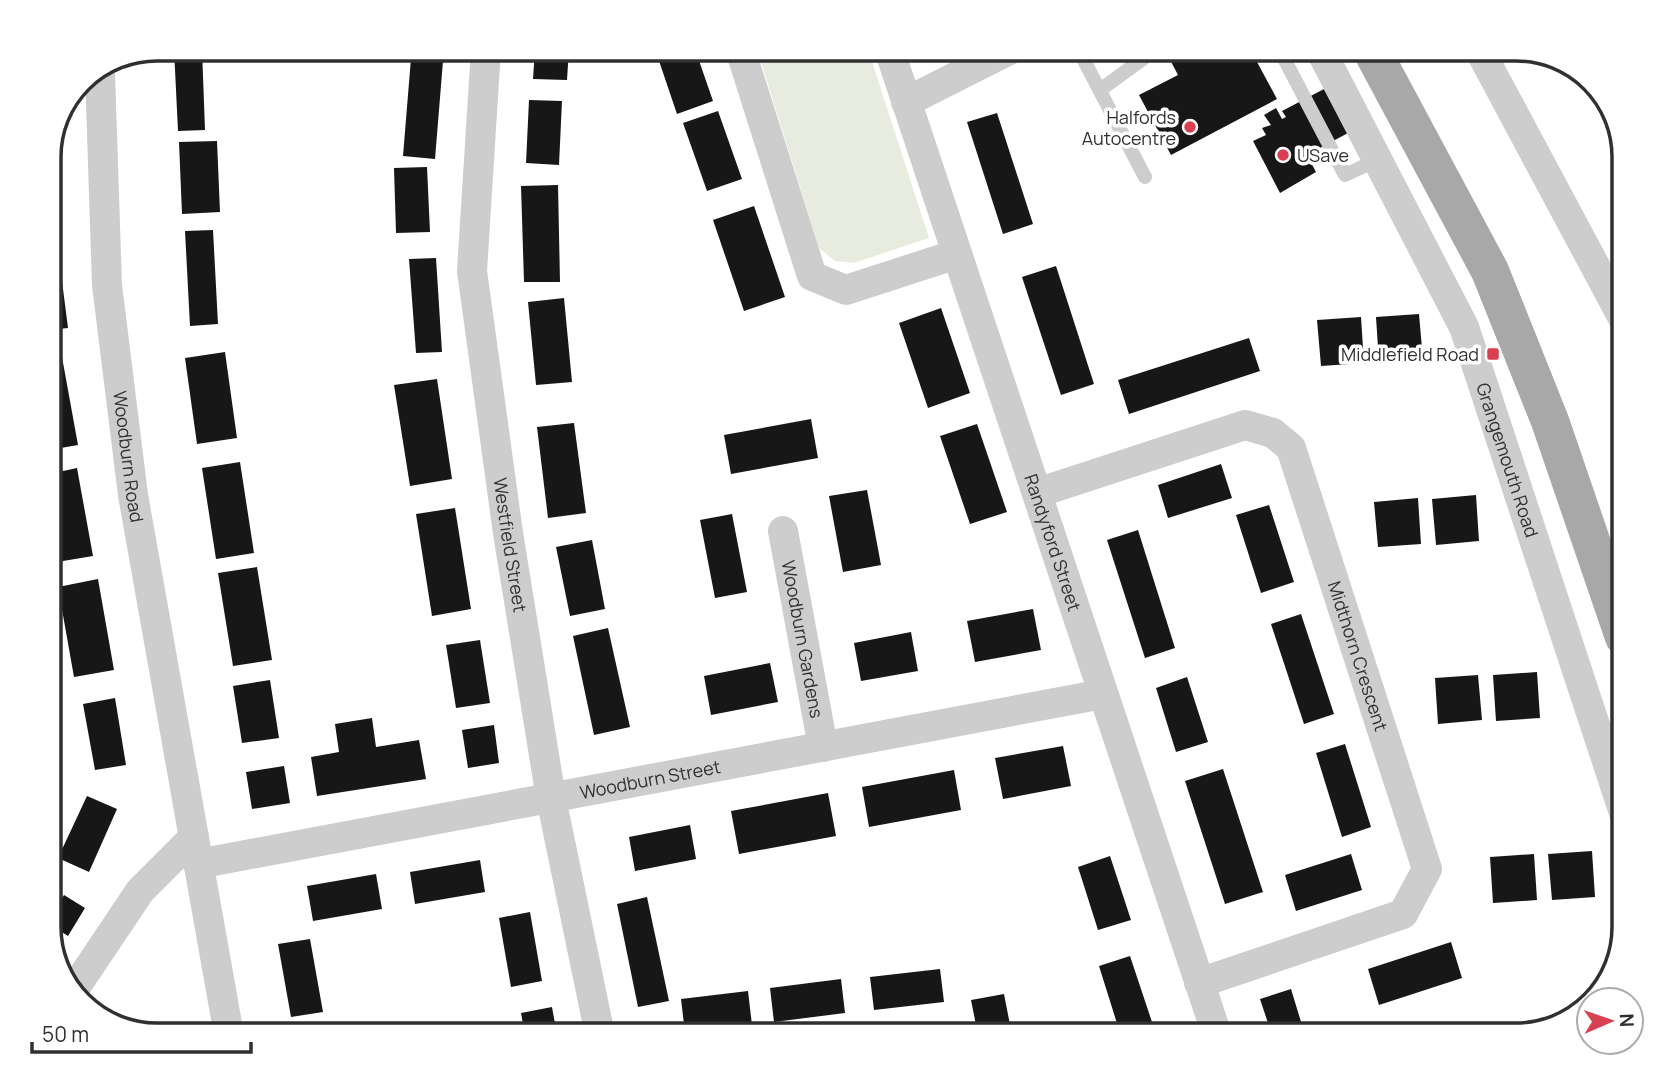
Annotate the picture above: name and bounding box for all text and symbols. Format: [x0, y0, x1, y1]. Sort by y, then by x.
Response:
place label: Halfords Autocentre [1082, 105, 1176, 150]
marker: Halfords Autocentre [1182, 119, 1198, 135]
place label: USave [1297, 143, 1349, 167]
marker: USave [1275, 147, 1291, 163]
place label: Middlefield Road [1341, 342, 1479, 366]
marker: Middlefield Road [1485, 346, 1501, 362]
street label: Grangemouth Road [1471, 380, 1544, 540]
street label: Woodburn Road [108, 389, 150, 524]
street label: Randyford Street [1019, 471, 1087, 614]
street label: Westfield Street [489, 476, 533, 614]
street label: Woodburn Gardens [777, 558, 829, 720]
street label: Midthorn Crescent [1323, 578, 1394, 734]
street label: Woodburn Street [578, 754, 723, 804]
north arrow [1575, 986, 1645, 1056]
scale bar [32, 1010, 250, 1054]
text: N [1614, 1013, 1640, 1028]
text: 50 m [42, 1020, 89, 1048]

